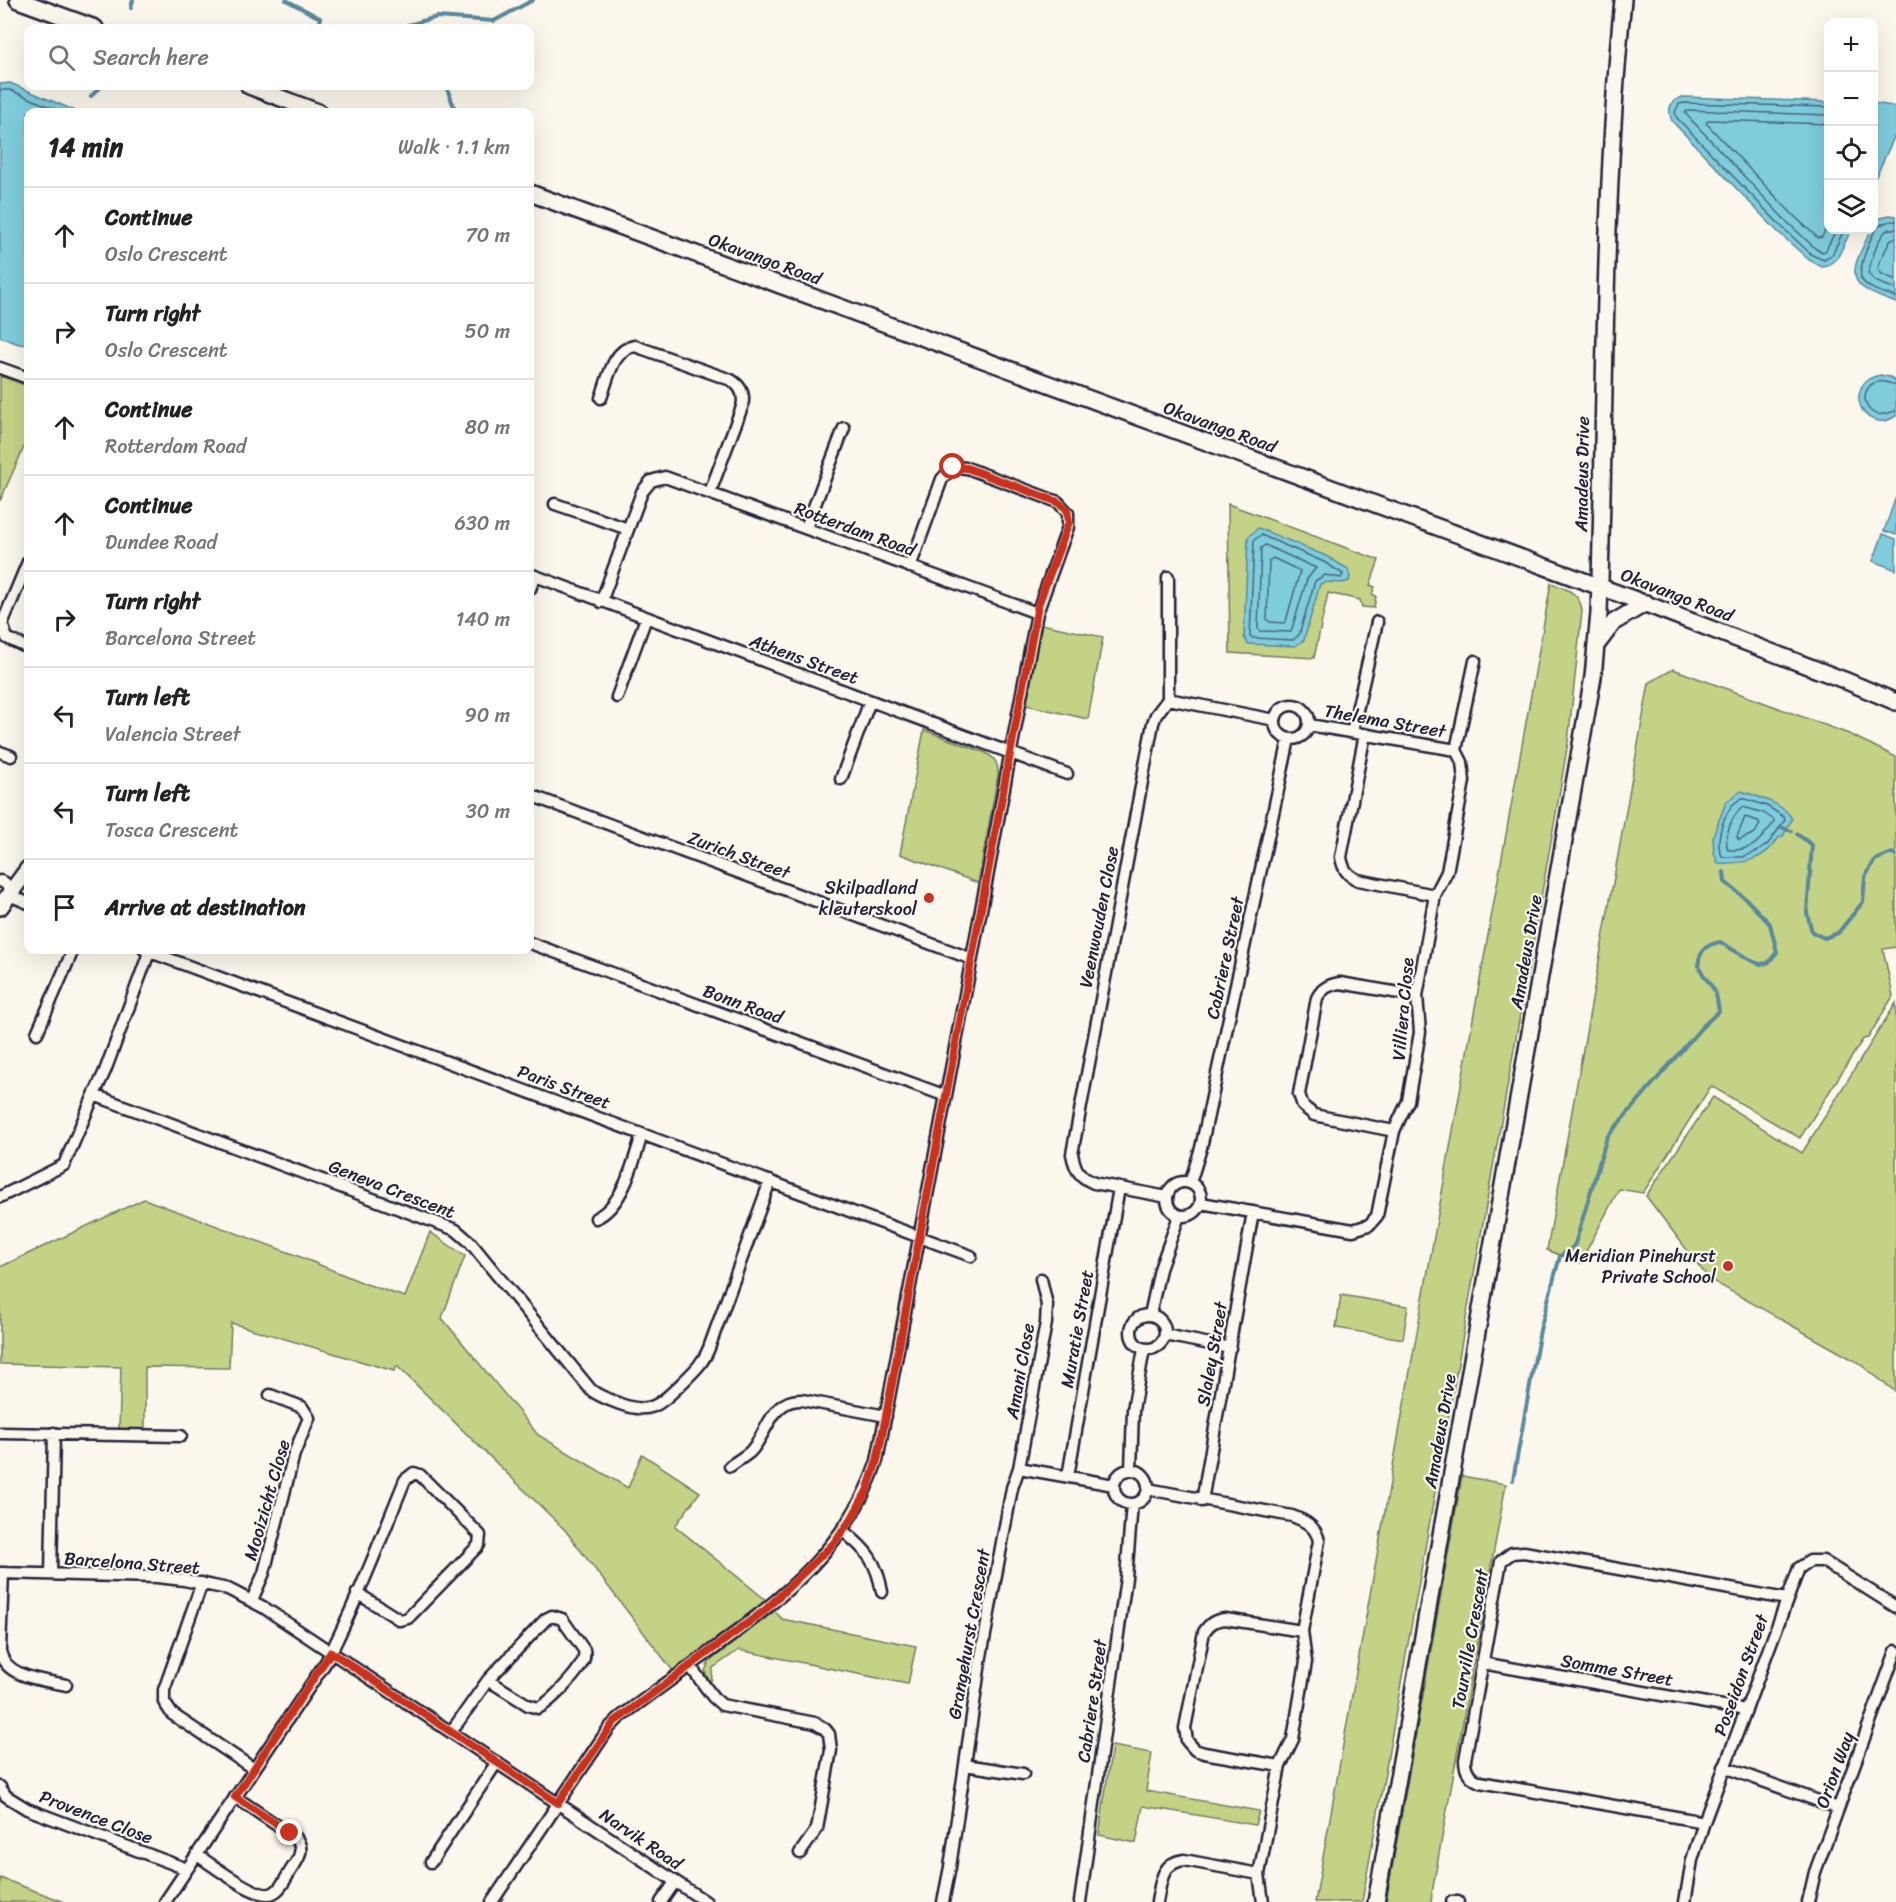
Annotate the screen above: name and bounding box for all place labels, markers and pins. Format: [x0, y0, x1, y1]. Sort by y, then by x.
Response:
place label: Skilpadland kleuterskool [819, 872, 919, 925]
marker: Skilpadland kleuterskool [922, 891, 936, 905]
place label: Meridian Pinehurst Private School [1565, 1240, 1717, 1293]
marker: Meridian Pinehurst Private School [1721, 1259, 1735, 1273]

